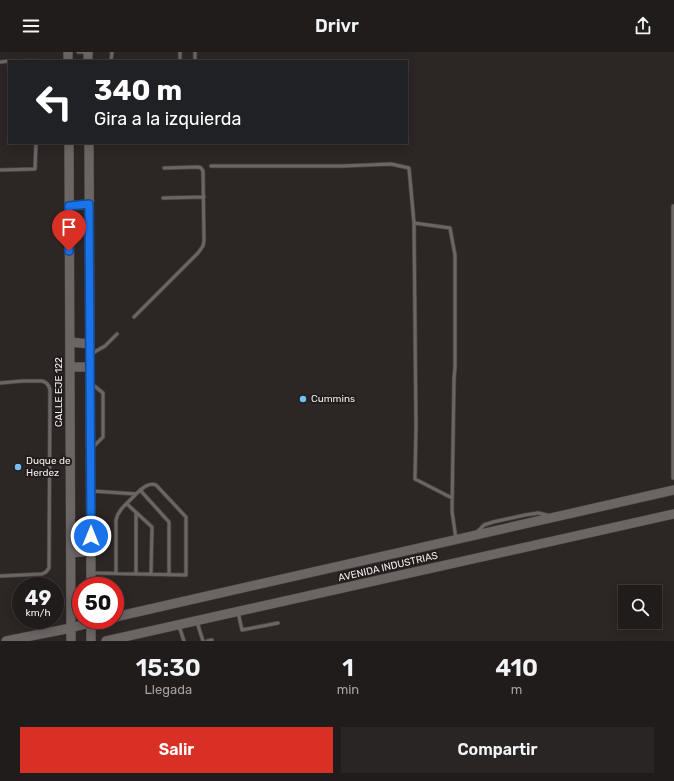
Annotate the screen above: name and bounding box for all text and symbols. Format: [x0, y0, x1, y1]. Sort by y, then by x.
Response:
icon: menu [20, 15, 42, 37]
text: Drivr [315, 15, 359, 37]
icon: share [632, 15, 654, 37]
text: 340 m [94, 74, 182, 107]
icon: left [28, 76, 80, 128]
text: Gira a la izquierda [94, 108, 241, 130]
pin [52, 210, 86, 251]
icon: arrive [58, 216, 80, 238]
street label: CALLE EJE 122 [53, 357, 65, 427]
place label: Cummins [311, 393, 355, 405]
marker: Cummins [298, 394, 308, 404]
place label: Duque de Herdez [26, 455, 71, 479]
marker: Duque de Herdez [13, 462, 23, 472]
position arrow [70, 515, 112, 557]
street label: AVENIDA INDUSTRIAS [337, 550, 439, 584]
speed limit sign: 50 [72, 577, 124, 629]
map controls [618, 585, 662, 629]
button: search [618, 585, 662, 629]
text: 49 [25, 586, 51, 610]
text: km/h [26, 607, 50, 619]
text: 15:30 [136, 654, 201, 682]
text: 1 [342, 654, 354, 682]
text: 410 [495, 654, 538, 682]
text: Llegada [145, 682, 192, 697]
text: min [337, 682, 359, 697]
text: m [511, 682, 522, 697]
button: Salir [20, 727, 333, 773]
button: Compartir [341, 727, 654, 773]

